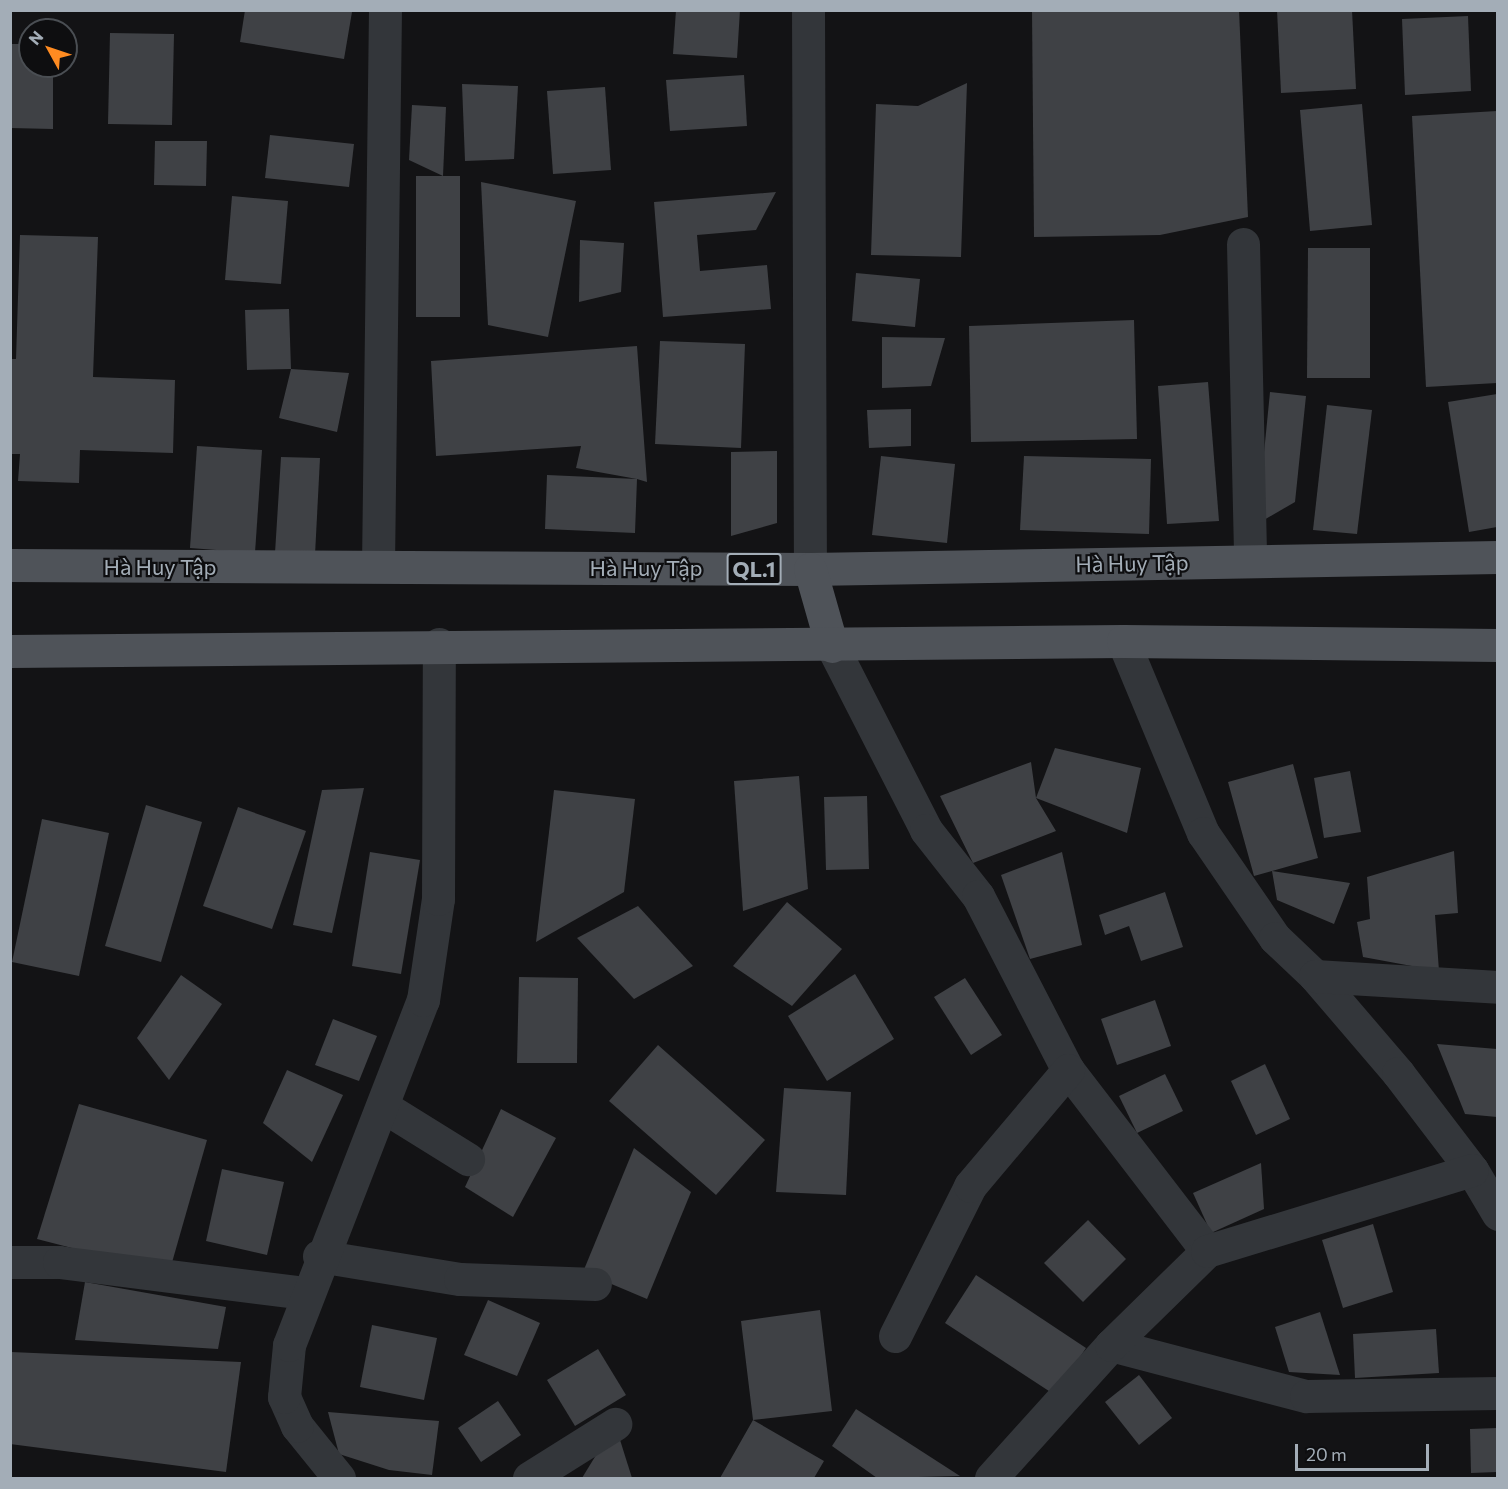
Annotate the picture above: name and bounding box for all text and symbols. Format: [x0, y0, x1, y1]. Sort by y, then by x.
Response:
north arrow [18, 18, 78, 78]
text: N [24, 27, 46, 48]
street label: Hà Huy Tập [1075, 549, 1189, 577]
road number: QL.1 [726, 551, 783, 587]
street label: Hà Huy Tập [103, 554, 217, 580]
street label: Hà Huy Tập [589, 555, 703, 581]
scale bar [1298, 1432, 1432, 1470]
text: 20 m [1306, 1443, 1347, 1465]

